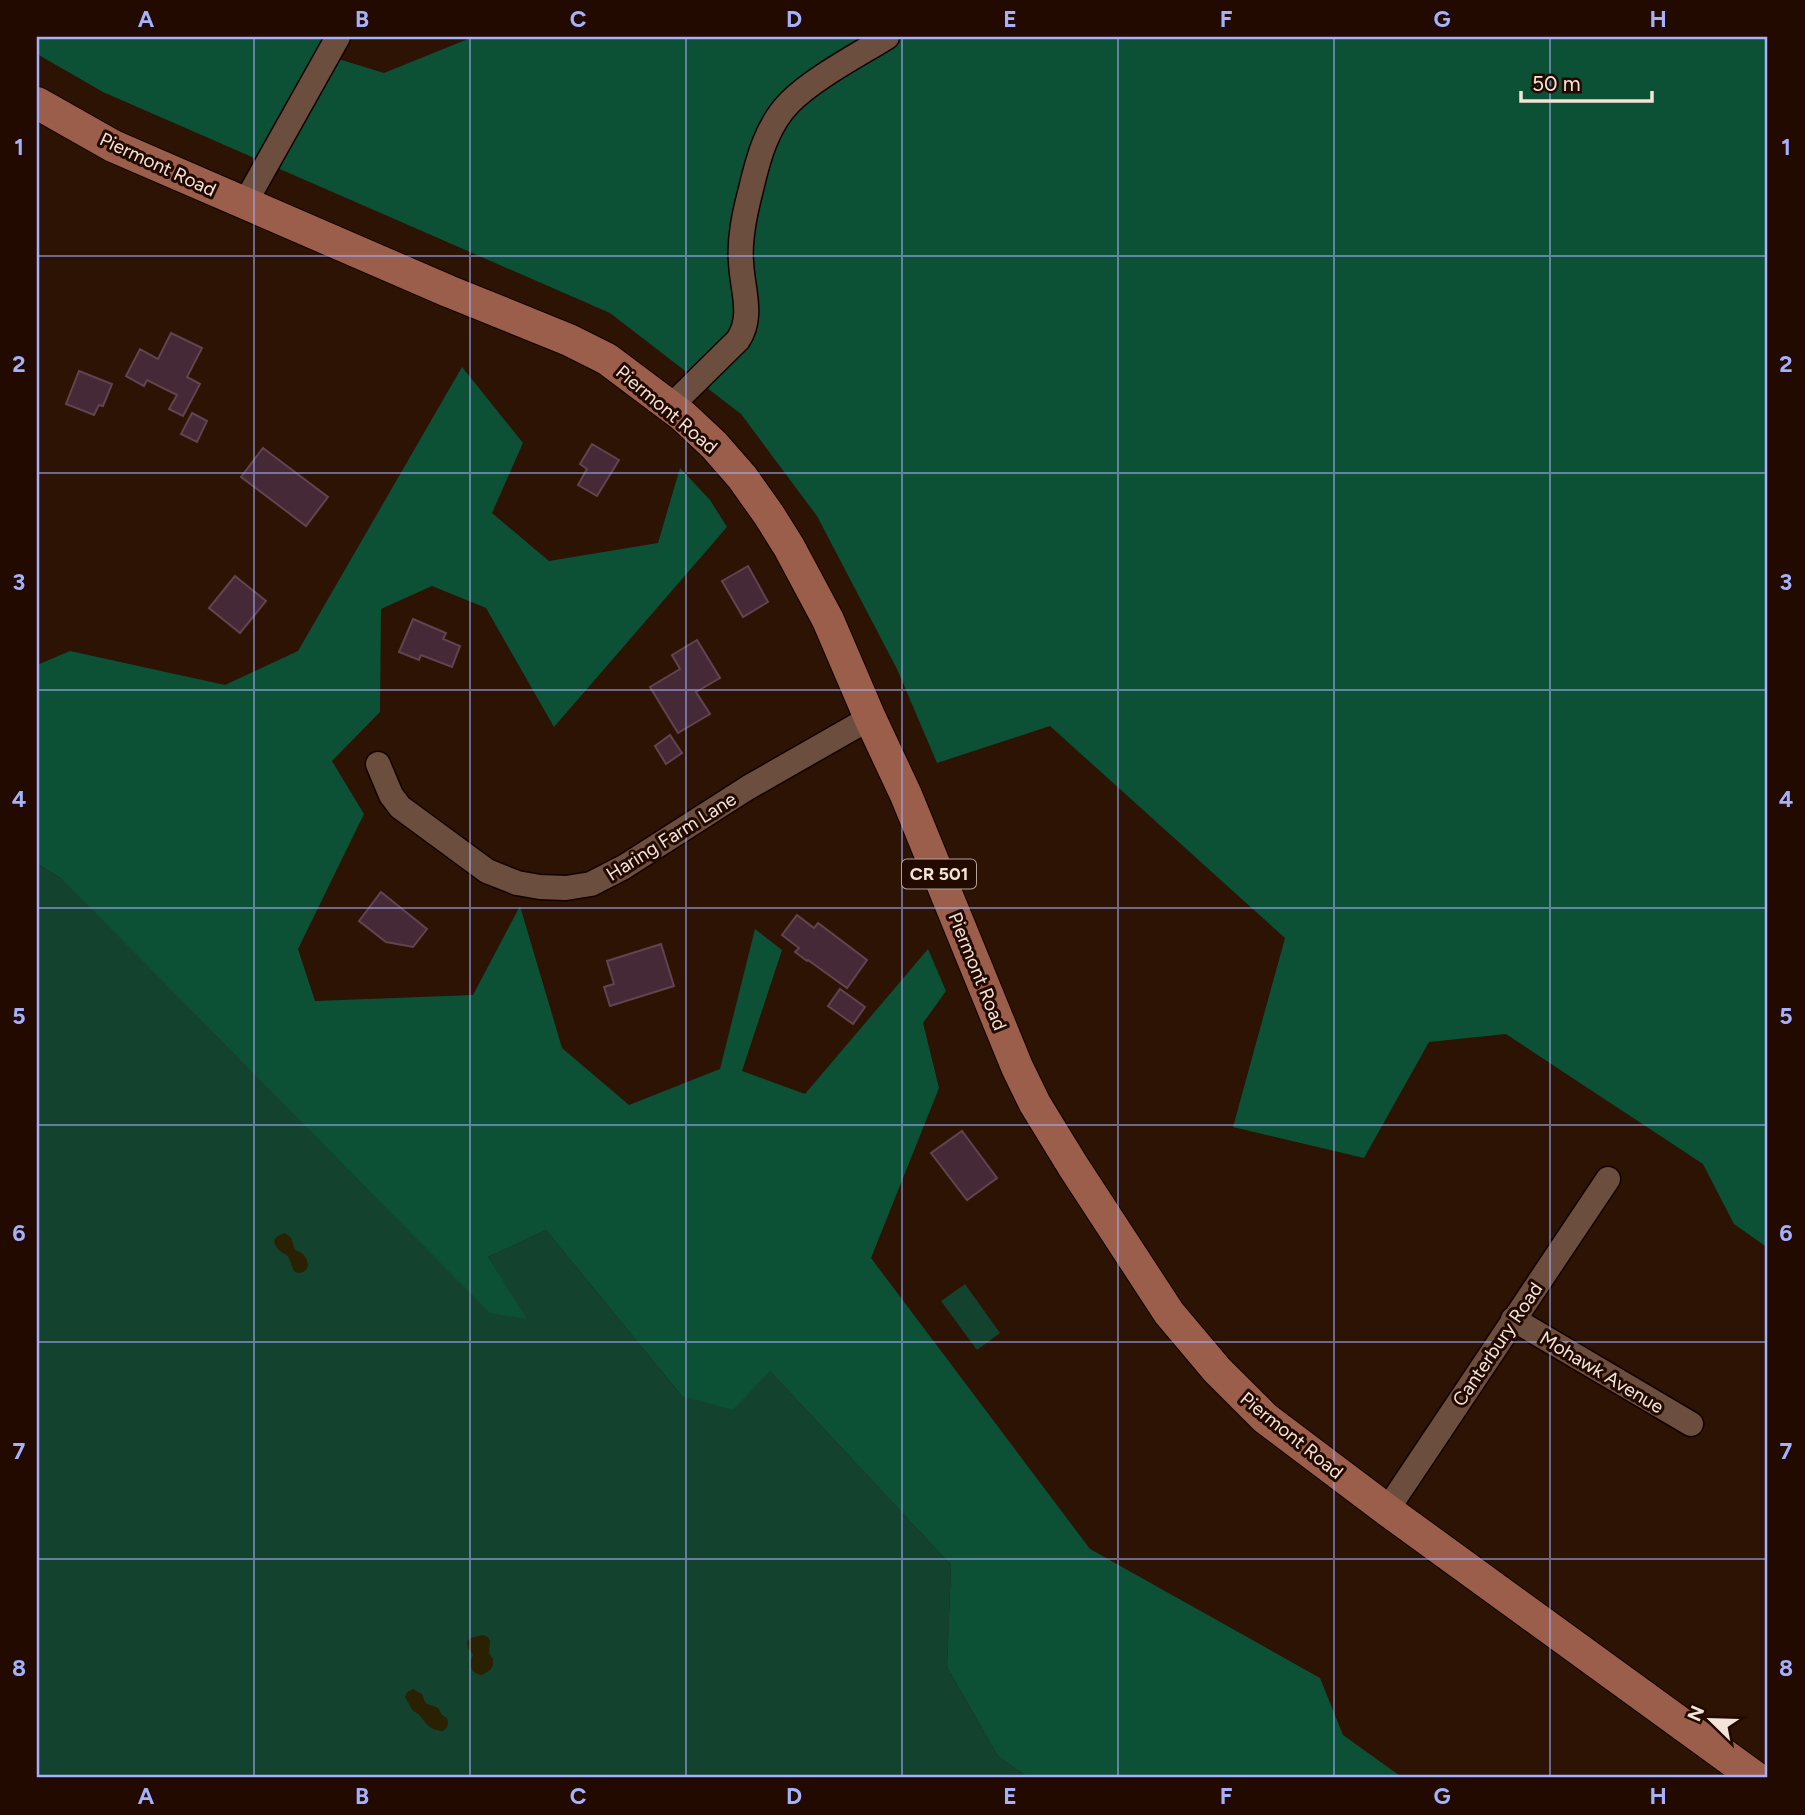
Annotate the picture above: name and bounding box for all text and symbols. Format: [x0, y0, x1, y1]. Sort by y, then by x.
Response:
text: A [138, 5, 155, 33]
text: B [355, 5, 369, 33]
text: C [570, 5, 587, 33]
text: D [786, 5, 802, 33]
text: E [1003, 5, 1017, 33]
text: F [1220, 5, 1233, 33]
text: G [1433, 5, 1451, 33]
text: H [1649, 5, 1667, 33]
scale bar [1521, 60, 1653, 104]
text: 50 m [1532, 71, 1581, 96]
street label: Piermont Road [96, 127, 220, 201]
text: 1 [14, 133, 24, 161]
text: 1 [1781, 133, 1791, 161]
text: 2 [12, 350, 26, 378]
text: 2 [1779, 350, 1793, 378]
street label: Piermont Road [611, 360, 722, 459]
text: 3 [13, 568, 25, 596]
text: 3 [1780, 568, 1792, 596]
text: 4 [12, 785, 26, 813]
text: 4 [1779, 785, 1793, 813]
street label: Haring Farm Lane [602, 787, 741, 886]
road number: CR 501 [902, 860, 976, 888]
street label: Piermont Road [943, 909, 1012, 1034]
text: 5 [12, 1002, 26, 1030]
text: 5 [1779, 1002, 1793, 1030]
text: 6 [12, 1219, 26, 1247]
text: 6 [1779, 1219, 1793, 1247]
street label: Canterbury Road [1447, 1278, 1547, 1411]
street label: Mohawk Avenue [1536, 1326, 1668, 1418]
street label: Piermont Road [1236, 1387, 1348, 1484]
text: 7 [13, 1437, 26, 1465]
text: 7 [1780, 1437, 1793, 1465]
text: 8 [12, 1654, 26, 1682]
text: 8 [1779, 1654, 1793, 1682]
north arrow [1675, 1686, 1745, 1756]
text: N [1682, 1702, 1709, 1725]
text: A [138, 1782, 155, 1810]
text: B [355, 1782, 369, 1810]
text: C [570, 1782, 587, 1810]
text: D [786, 1782, 802, 1810]
text: E [1003, 1782, 1017, 1810]
text: F [1220, 1782, 1233, 1810]
text: G [1433, 1782, 1451, 1810]
text: H [1649, 1782, 1667, 1810]

